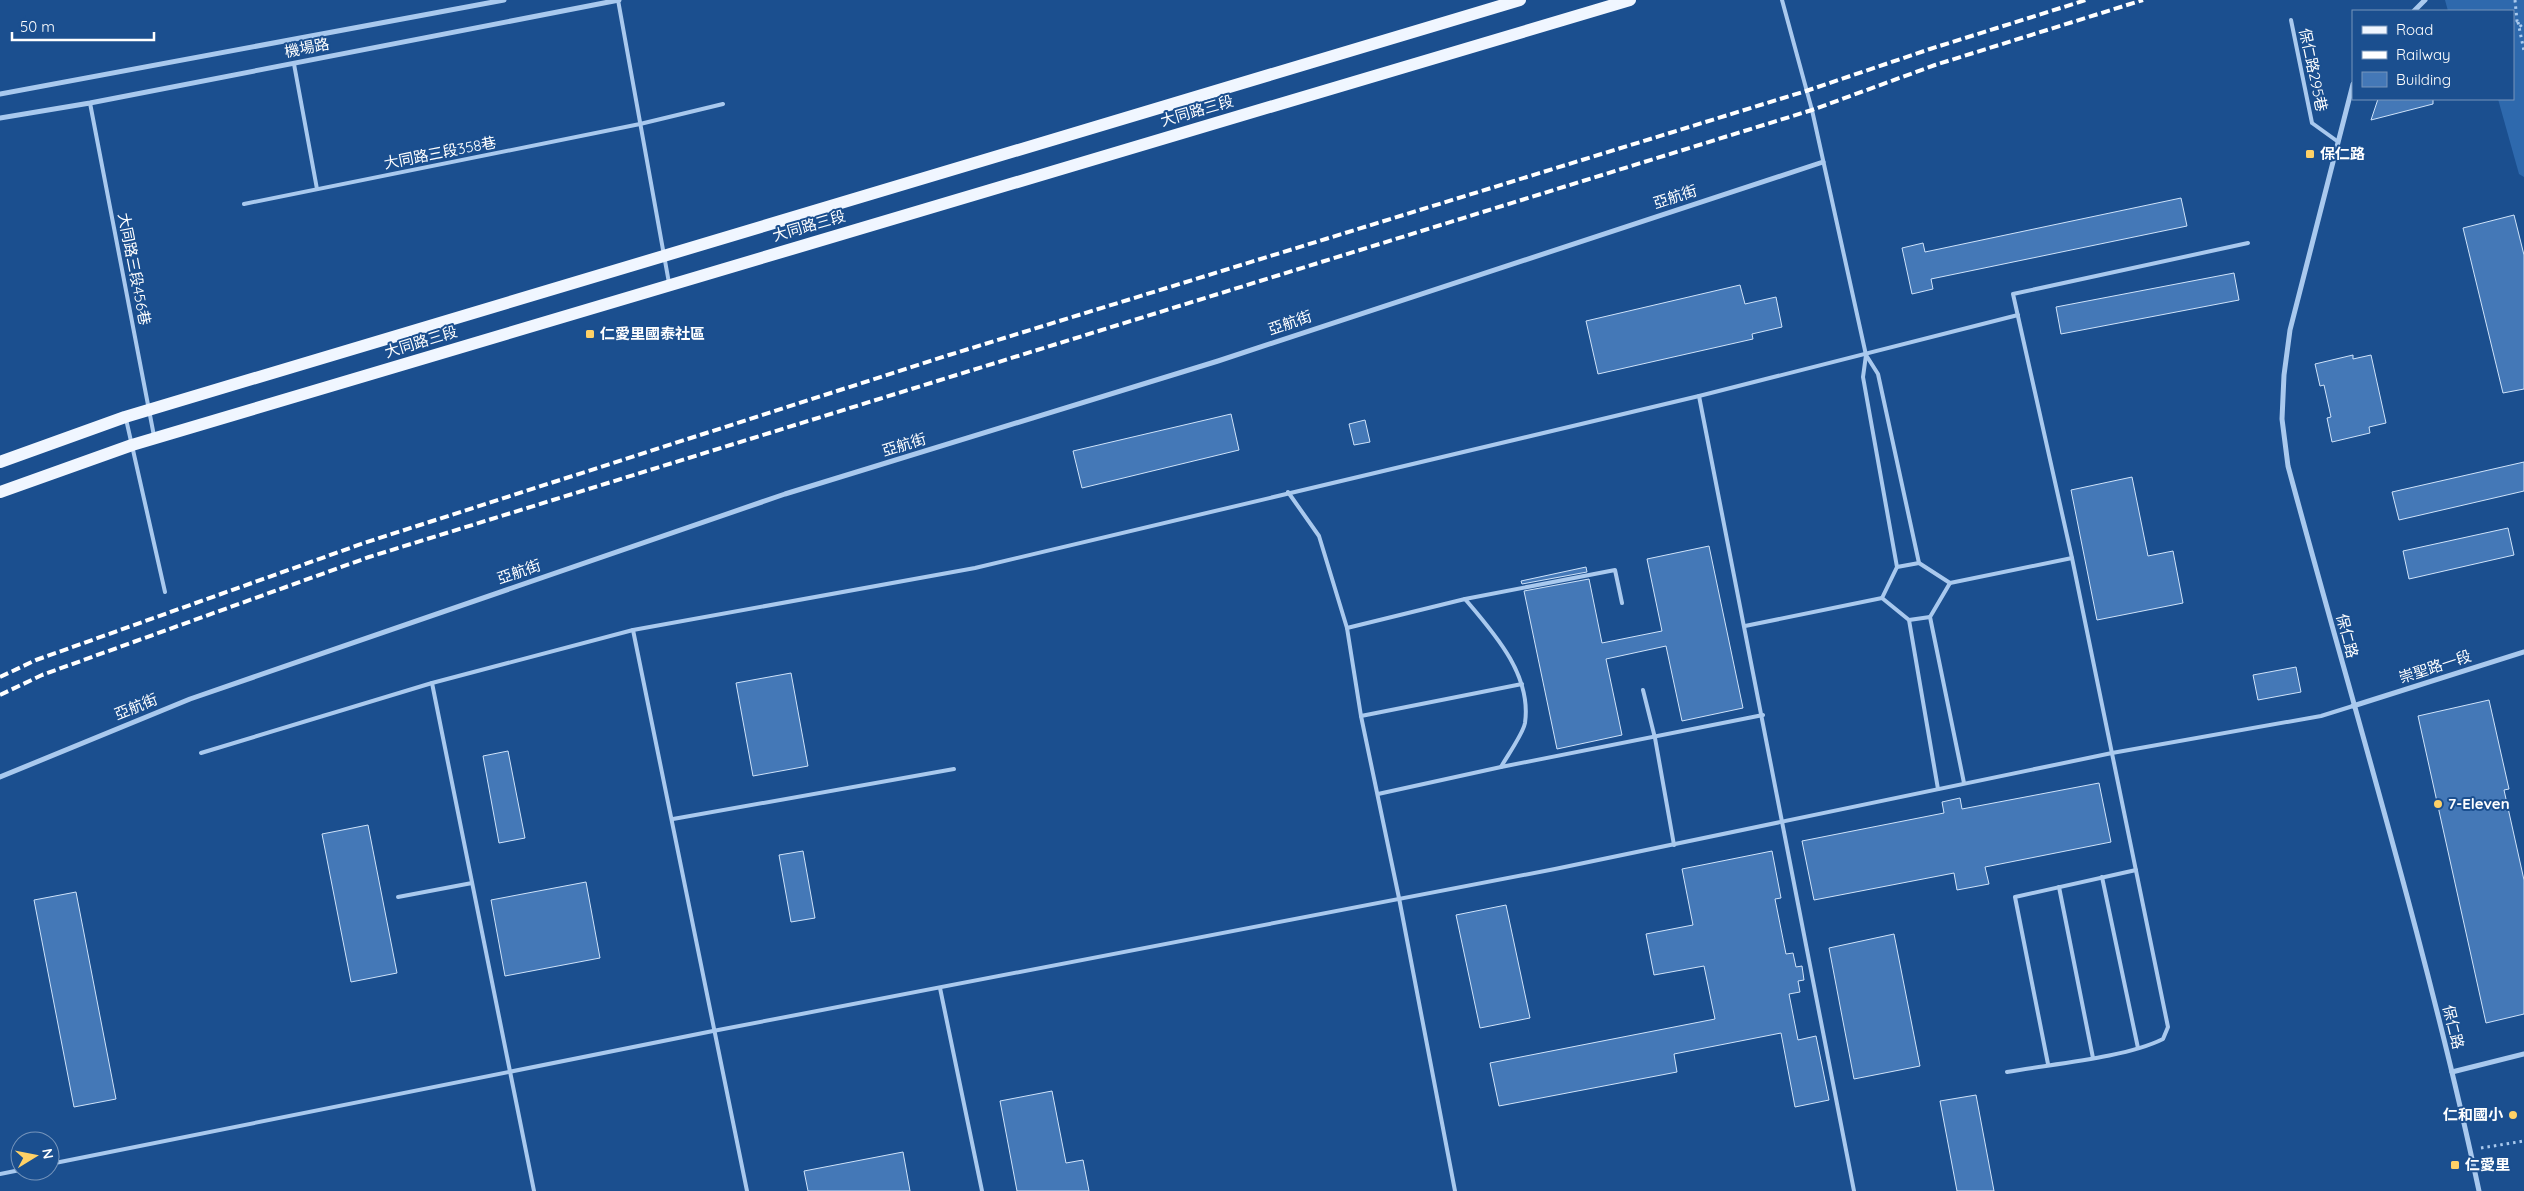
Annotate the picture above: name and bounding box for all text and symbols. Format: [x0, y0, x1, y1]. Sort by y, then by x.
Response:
scale bar [12, 10, 155, 42]
legend [2352, 10, 2514, 100]
text: 50 m [20, 17, 55, 36]
text: Road [2396, 20, 2433, 39]
street label: 保仁路295巷 [2295, 26, 2332, 113]
street label: 機場路 [283, 34, 331, 61]
text: Railway [2396, 45, 2451, 64]
text: Building [2396, 70, 2451, 89]
street label: 大同路三段 [1158, 91, 1236, 130]
street label: 大同路三段358巷 [382, 132, 498, 173]
place label: 保仁路 [2320, 144, 2365, 163]
marker: 保仁路 [2304, 148, 2316, 160]
street label: 亞航街 [1651, 181, 1699, 213]
street label: 大同路三段 [770, 206, 848, 245]
street label: 大同路三段456巷 [114, 211, 155, 327]
street label: 亞航街 [1265, 306, 1314, 339]
street label: 大同路三段 [382, 321, 460, 362]
place label: 仁愛里國泰社區 [600, 324, 705, 343]
marker: 仁愛里國泰社區 [584, 328, 596, 340]
street label: 亞航街 [880, 429, 928, 460]
street label: 亞航街 [494, 555, 543, 588]
street label: 保仁路 [2332, 612, 2362, 660]
street label: 崇聖路一段 [2396, 646, 2473, 687]
street label: 亞航街 [111, 689, 160, 724]
place label: 7-Eleven [2448, 794, 2510, 813]
marker: 7-Eleven [2432, 798, 2444, 810]
street label: 保仁路 [2439, 1003, 2468, 1051]
place label: 仁和國小 [2443, 1105, 2504, 1124]
marker: 仁和國小 [2507, 1109, 2519, 1121]
north arrow [10, 1131, 60, 1181]
text: N [38, 1147, 58, 1160]
place label: 仁愛里 [2465, 1155, 2510, 1174]
marker: 仁愛里 [2449, 1159, 2461, 1171]

